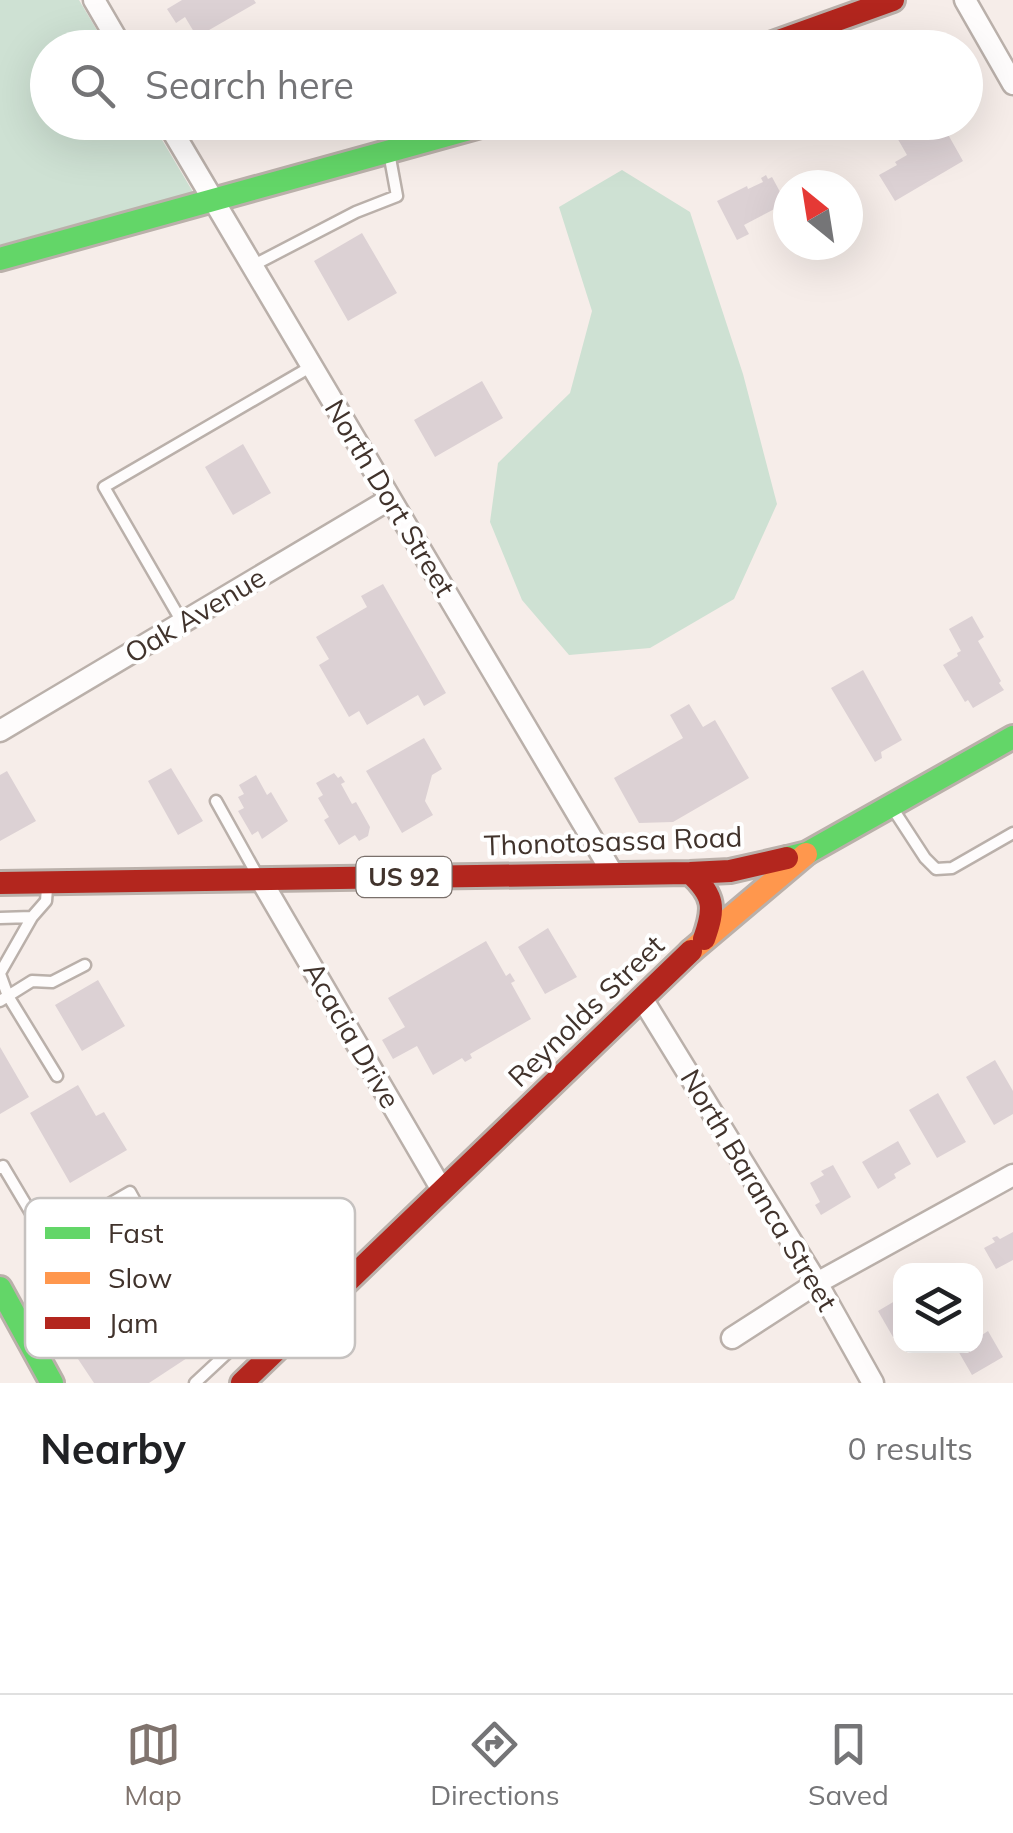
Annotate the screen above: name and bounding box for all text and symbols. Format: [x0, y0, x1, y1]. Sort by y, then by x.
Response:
search box [30, 30, 983, 140]
icon: search [65, 58, 120, 113]
text: Search here [145, 61, 354, 109]
north arrow [773, 170, 863, 260]
street label: North Dort Street [318, 393, 463, 603]
street label: Oak Avenue [118, 559, 271, 670]
street label: Thonotosassa Road [483, 819, 743, 862]
road number: US 92 [356, 857, 452, 897]
street label: Reynolds Street [500, 927, 671, 1094]
street label: Acacia Drive [296, 955, 408, 1114]
street label: North Baranca Street [673, 1063, 846, 1317]
legend [25, 1198, 355, 1358]
text: Fast [108, 1215, 164, 1250]
text: Slow [108, 1260, 172, 1295]
map controls [893, 1263, 983, 1353]
button: layers [893, 1263, 983, 1353]
text: Jam [108, 1305, 159, 1340]
text: Nearby [40, 1422, 186, 1475]
text: 0 results [848, 1428, 973, 1468]
tab: Map [124, 1717, 182, 1812]
tab: Directions [430, 1717, 560, 1812]
tab: Saved [808, 1717, 889, 1812]

